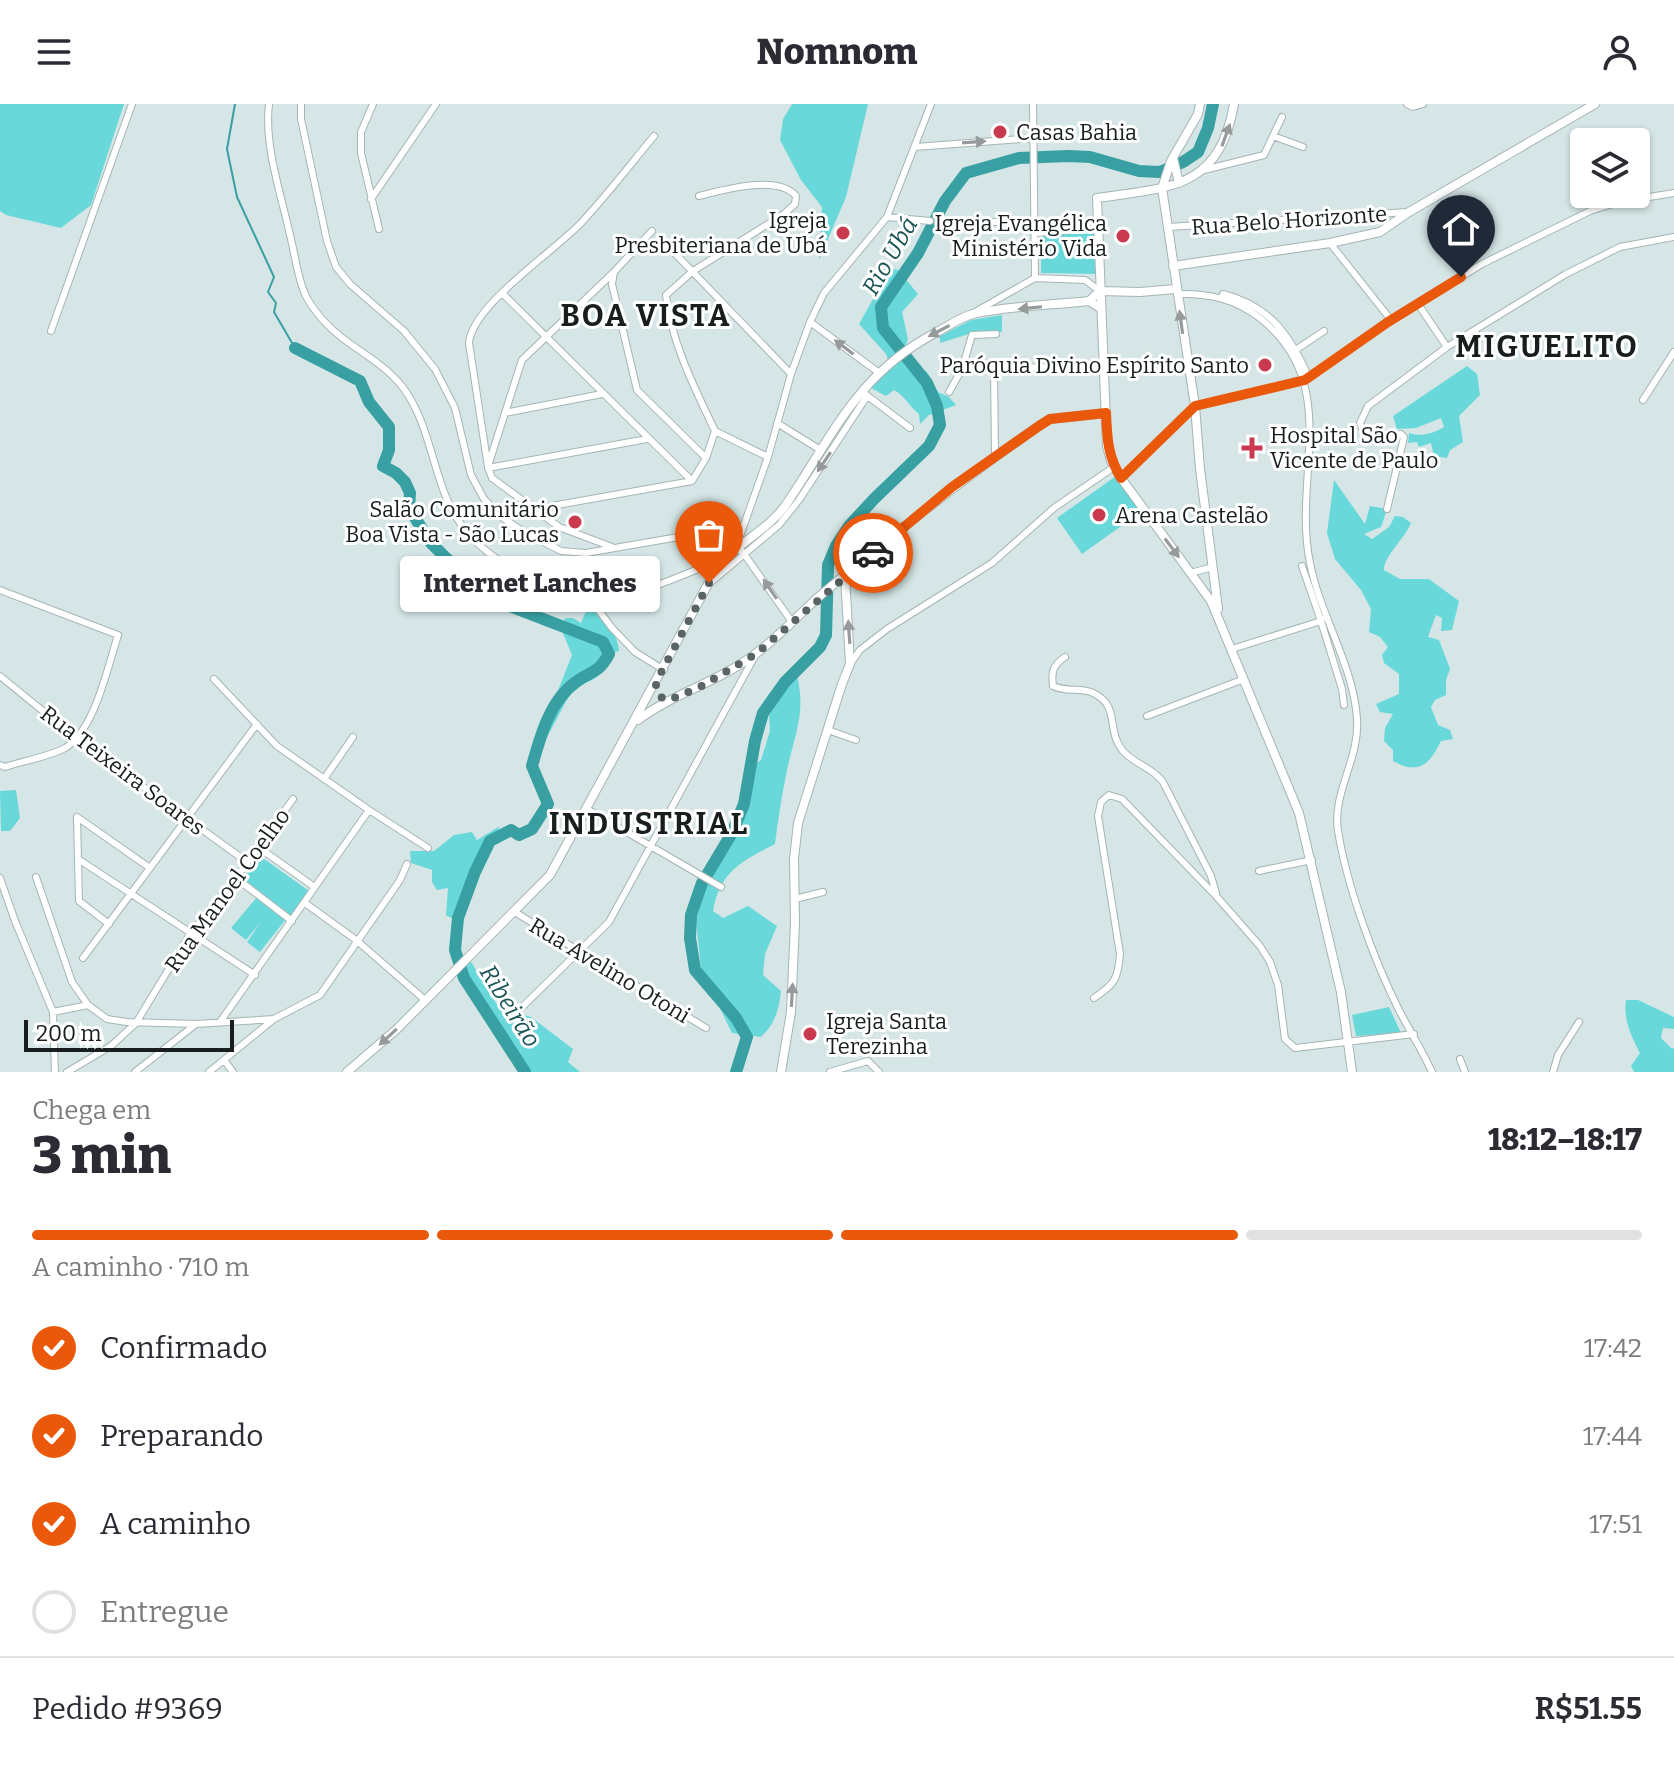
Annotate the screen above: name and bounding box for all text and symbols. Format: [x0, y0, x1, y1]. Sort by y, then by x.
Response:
icon: menu [32, 30, 76, 74]
text: Nomnom [757, 30, 917, 74]
icon: person [1598, 30, 1642, 74]
place label: Casas Bahia [1016, 119, 1137, 146]
marker: Casas Bahia [991, 123, 1009, 141]
one-way arrow [1220, 123, 1233, 147]
map controls [1570, 128, 1650, 208]
button: layers [1570, 128, 1650, 208]
one-way arrow [962, 135, 987, 148]
pin [1427, 195, 1495, 277]
street label: Rua Belo Horizonte [1190, 200, 1388, 241]
place label: Igreja Presbiteriana de Ubá [614, 207, 827, 259]
icon: home [1439, 207, 1483, 251]
place label: Igreja Evangélica Ministério Vida [934, 210, 1107, 262]
water label: Rio Ubá [857, 212, 923, 300]
marker: Igreja Presbiteriana de Ubá [834, 224, 852, 242]
marker: Igreja Evangélica Ministério Vida [1114, 227, 1132, 245]
district label: BOA VISTA [561, 298, 731, 334]
one-way arrow [1017, 301, 1042, 314]
one-way arrow [1174, 309, 1187, 334]
one-way arrow [928, 324, 951, 338]
district label: MIGUELITO [1455, 329, 1639, 365]
one-way arrow [834, 340, 854, 356]
place label: Paróquia Divino Espírito Santo [940, 352, 1249, 379]
marker: Paróquia Divino Espírito Santo [1256, 356, 1274, 374]
place label: Hospital São Vicente de Paulo [1270, 422, 1438, 474]
marker: Hospital São Vicente de Paulo [1241, 437, 1263, 459]
one-way arrow [817, 451, 832, 472]
place label: Salão Comunitário Boa Vista - São Lucas [345, 496, 559, 548]
pin [675, 501, 743, 583]
place label: Arena Castelão [1115, 502, 1269, 529]
marker: Arena Castelão [1090, 506, 1108, 524]
marker: Salão Comunitário Boa Vista - São Lucas [566, 513, 584, 531]
icon: bag [687, 513, 731, 557]
courier [833, 513, 913, 593]
icon: car [851, 531, 895, 575]
one-way arrow [1164, 537, 1180, 559]
callout: Internet Lanches [401, 555, 661, 611]
text: Internet Lanches [423, 568, 637, 599]
one-way arrow [763, 578, 778, 599]
one-way arrow [842, 619, 855, 644]
street label: Rua Teixeira Soares [35, 700, 210, 841]
street label: Rua Manoel Coelho [159, 803, 296, 977]
district label: INDUSTRIAL [549, 806, 749, 842]
street label: Rua Avelino Otoni [524, 912, 695, 1029]
water label: Ribeirão [474, 960, 546, 1052]
one-way arrow [786, 982, 799, 1007]
place label: Igreja Santa Terezinha [826, 1008, 947, 1060]
scale bar [24, 1016, 234, 1052]
text: 200 m [36, 1020, 102, 1047]
marker: Igreja Santa Terezinha [801, 1025, 819, 1043]
one-way arrow [378, 1028, 397, 1046]
text: Chega em [32, 1095, 151, 1126]
text: 18:12–18:17 [1488, 1122, 1642, 1158]
text: 3 min [32, 1124, 171, 1187]
text: A caminho · 710 m [32, 1252, 249, 1283]
icon: check [32, 1326, 76, 1370]
text: Confirmado [100, 1330, 267, 1366]
text: 17:42 [1584, 1333, 1642, 1364]
icon: check [32, 1414, 76, 1458]
text: Preparando [100, 1418, 264, 1454]
text: 17:44 [1583, 1421, 1642, 1452]
icon: check [32, 1502, 76, 1546]
text: A caminho [100, 1506, 251, 1542]
text: 17:51 [1589, 1509, 1642, 1540]
text: Entregue [100, 1594, 229, 1630]
text: Pedido #9369 [32, 1691, 223, 1727]
text: R$51.55 [1535, 1691, 1642, 1727]

